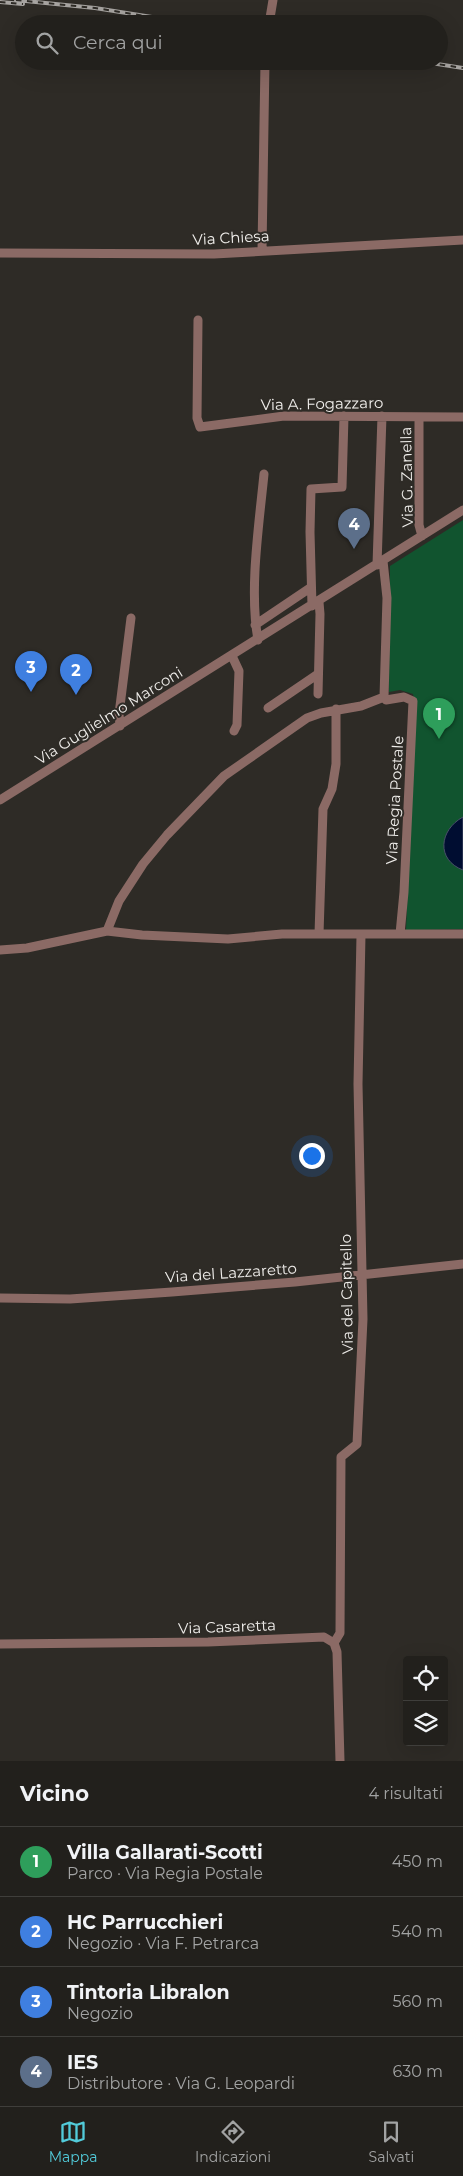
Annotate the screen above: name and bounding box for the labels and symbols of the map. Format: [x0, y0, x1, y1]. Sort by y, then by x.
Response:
street label: Via Chiesa [192, 226, 270, 249]
street label: Via A. Fogazzaro [261, 393, 383, 414]
street label: Via G. Zanella [396, 427, 417, 527]
pin: 4 [338, 508, 370, 549]
pin: 3 [15, 651, 47, 692]
pin: 2 [60, 654, 92, 695]
street label: Via Guglielmo Marconi [31, 662, 186, 769]
pin: 1 [423, 698, 455, 739]
street label: Via Regia Postale [382, 735, 407, 865]
your location [299, 1143, 325, 1169]
street label: Via del Capitello [336, 1234, 357, 1354]
street label: Via del Lazzaretto [164, 1258, 297, 1287]
street label: Via Casaretta [178, 1615, 276, 1638]

